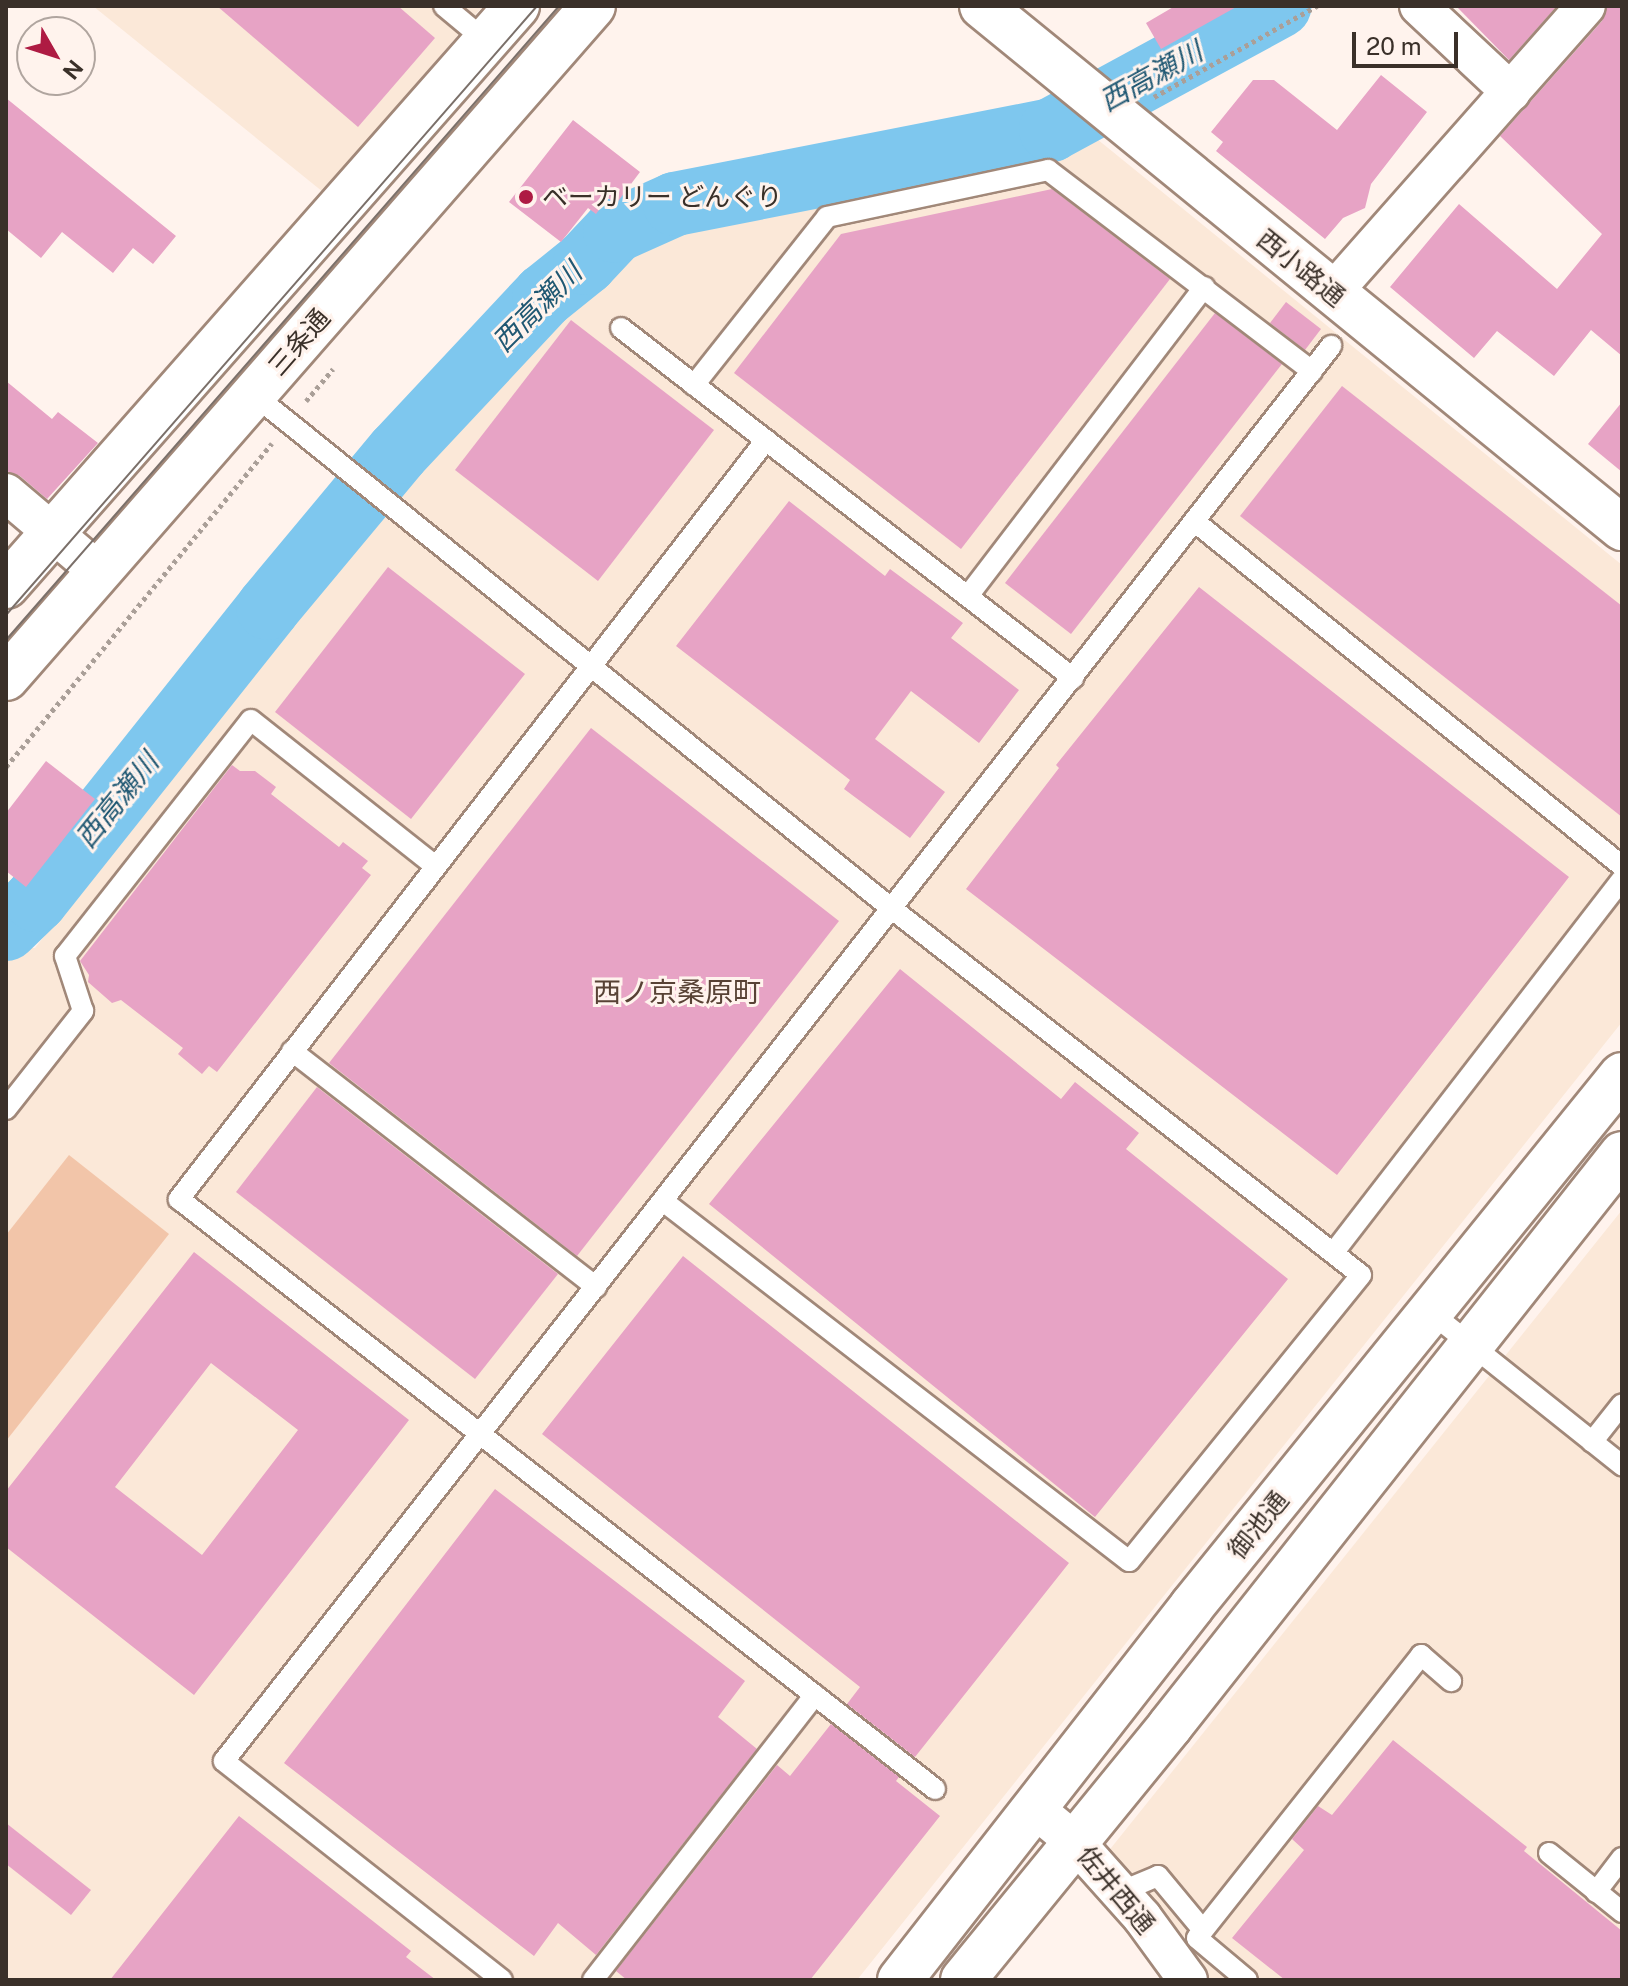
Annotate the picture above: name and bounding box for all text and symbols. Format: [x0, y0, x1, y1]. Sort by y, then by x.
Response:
north arrow [16, 16, 96, 96]
scale bar [1356, 16, 1462, 66]
text: 20 m [1366, 32, 1422, 60]
water label: 西高瀬川 [1094, 34, 1208, 118]
text: N [58, 55, 89, 85]
place label: ベーカリー どんぐり [542, 181, 782, 213]
marker: ベーカリー どんぐり [517, 188, 535, 206]
street label: 西小路通 [1251, 223, 1351, 313]
water label: 西高瀬川 [486, 256, 588, 358]
street label: 三条通 [262, 302, 336, 382]
water label: 西高瀬川 [69, 746, 165, 854]
district label: 西ノ京桑原町 [593, 975, 761, 1009]
street label: 御池通 [1221, 1485, 1295, 1565]
street label: 佐井西通 [1071, 1840, 1161, 1940]

